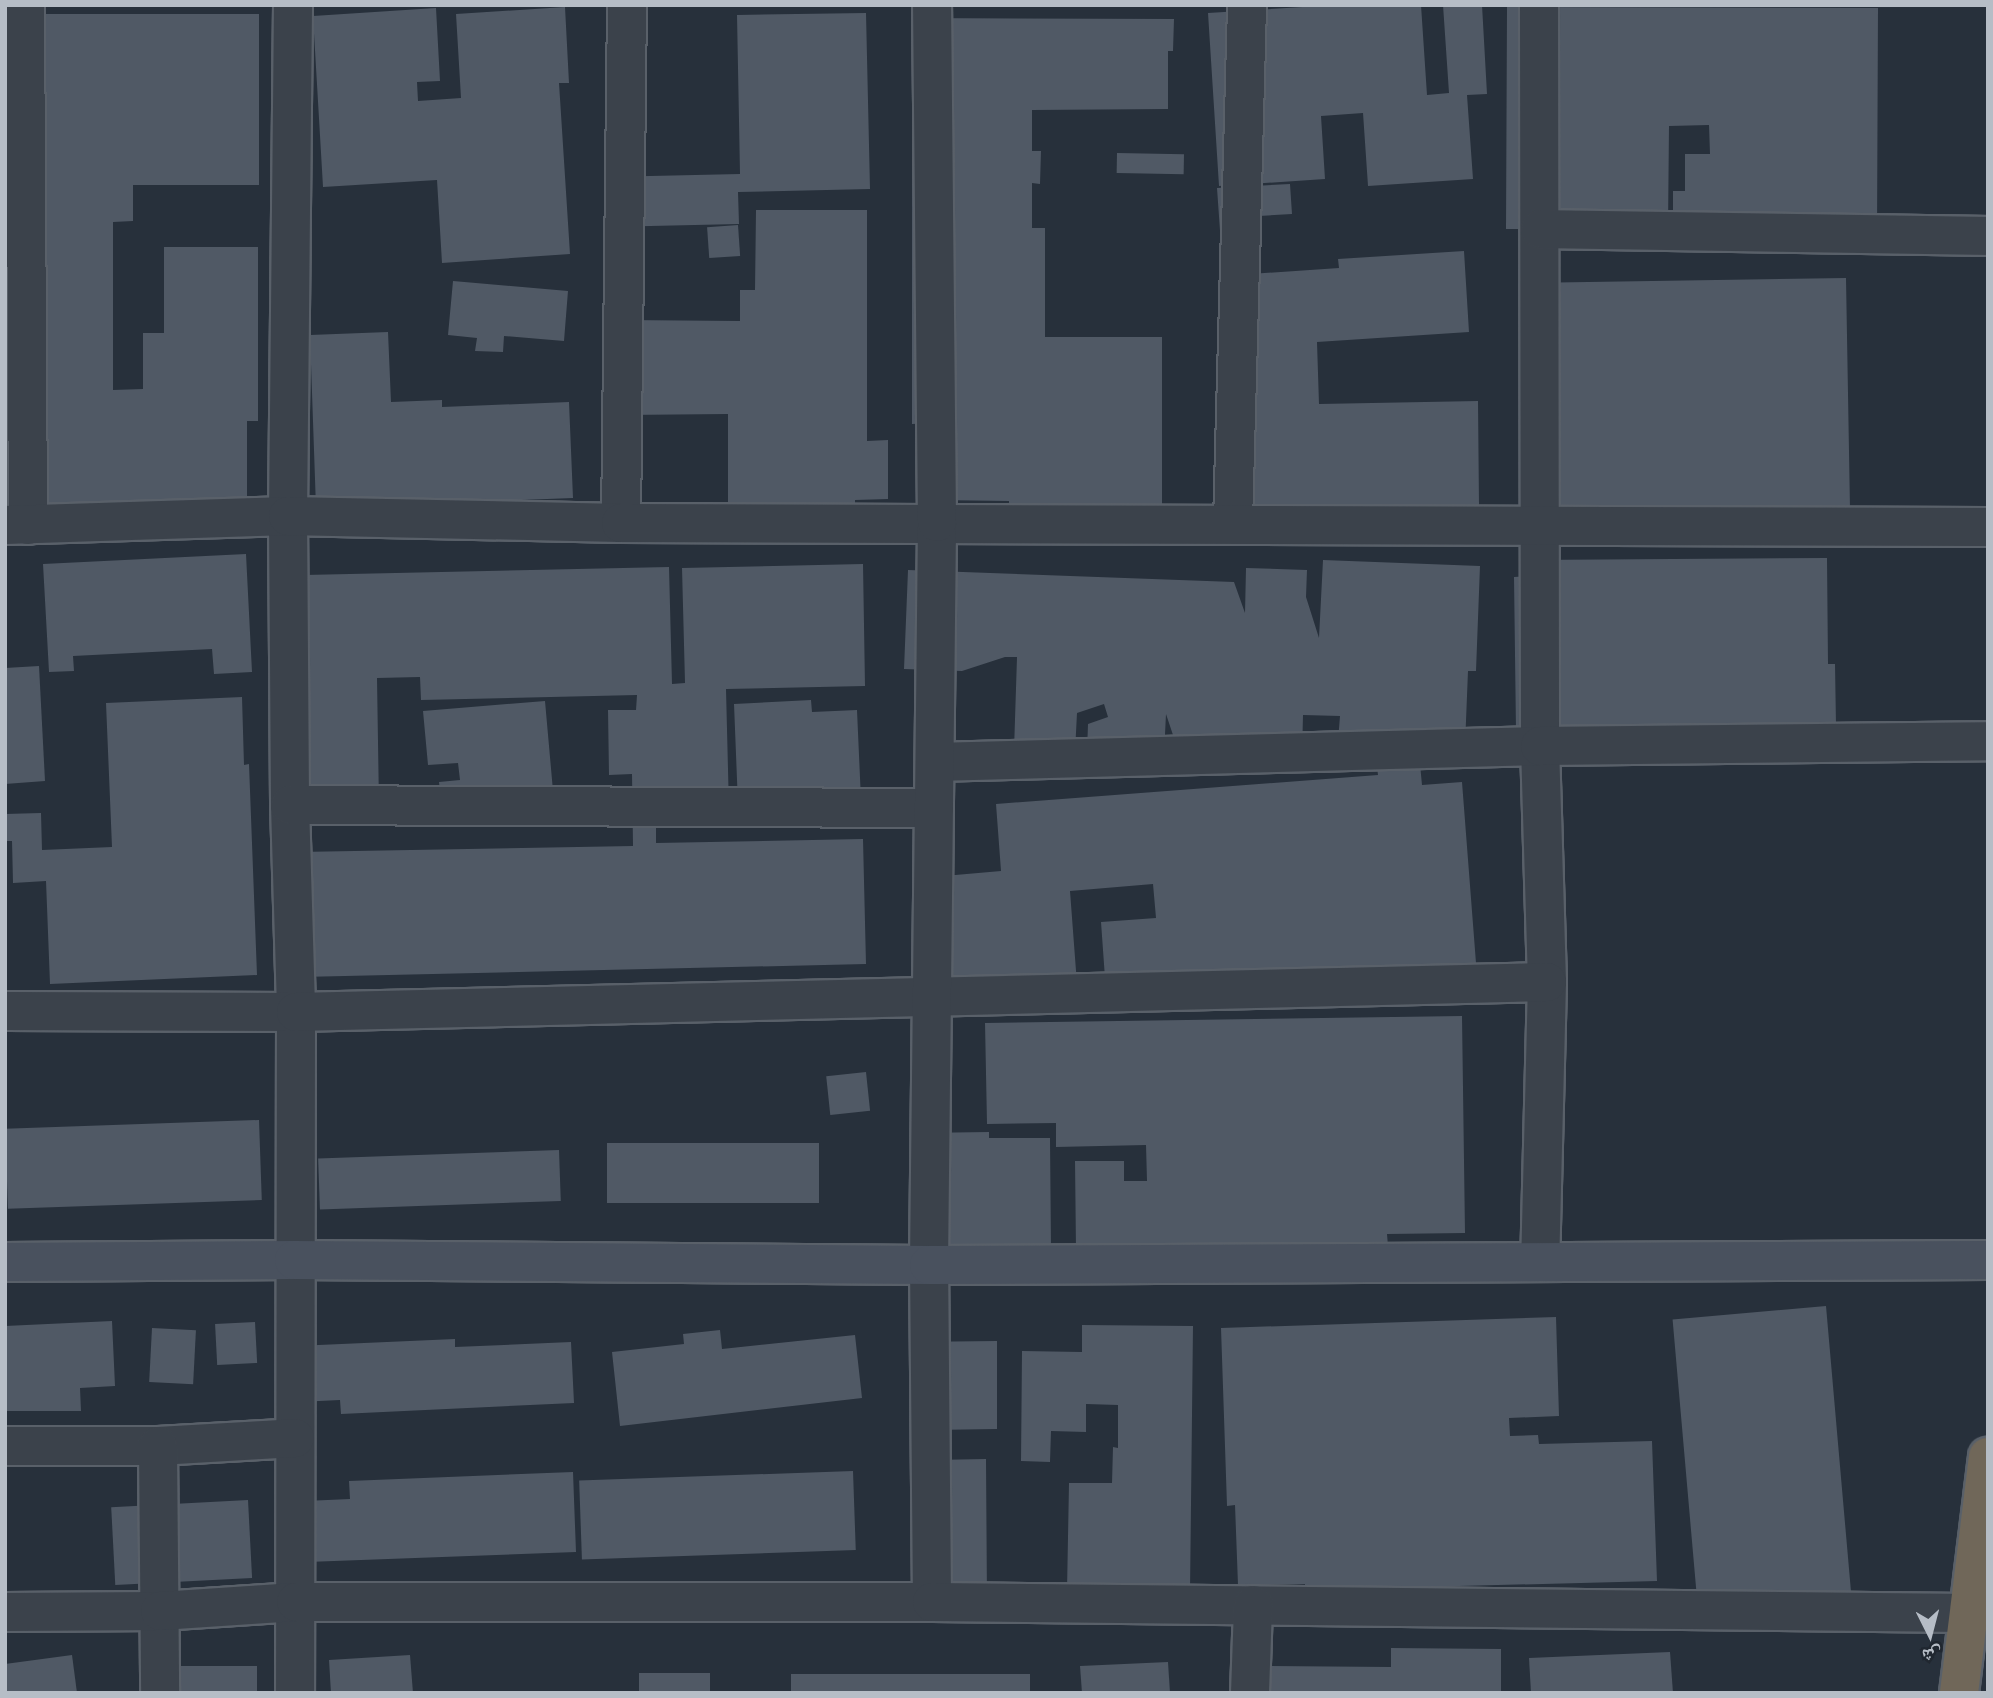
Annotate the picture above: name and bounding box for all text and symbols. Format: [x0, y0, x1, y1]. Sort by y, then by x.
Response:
north arrow [1895, 1600, 1965, 1670]
text: ش [1921, 1643, 1943, 1669]

